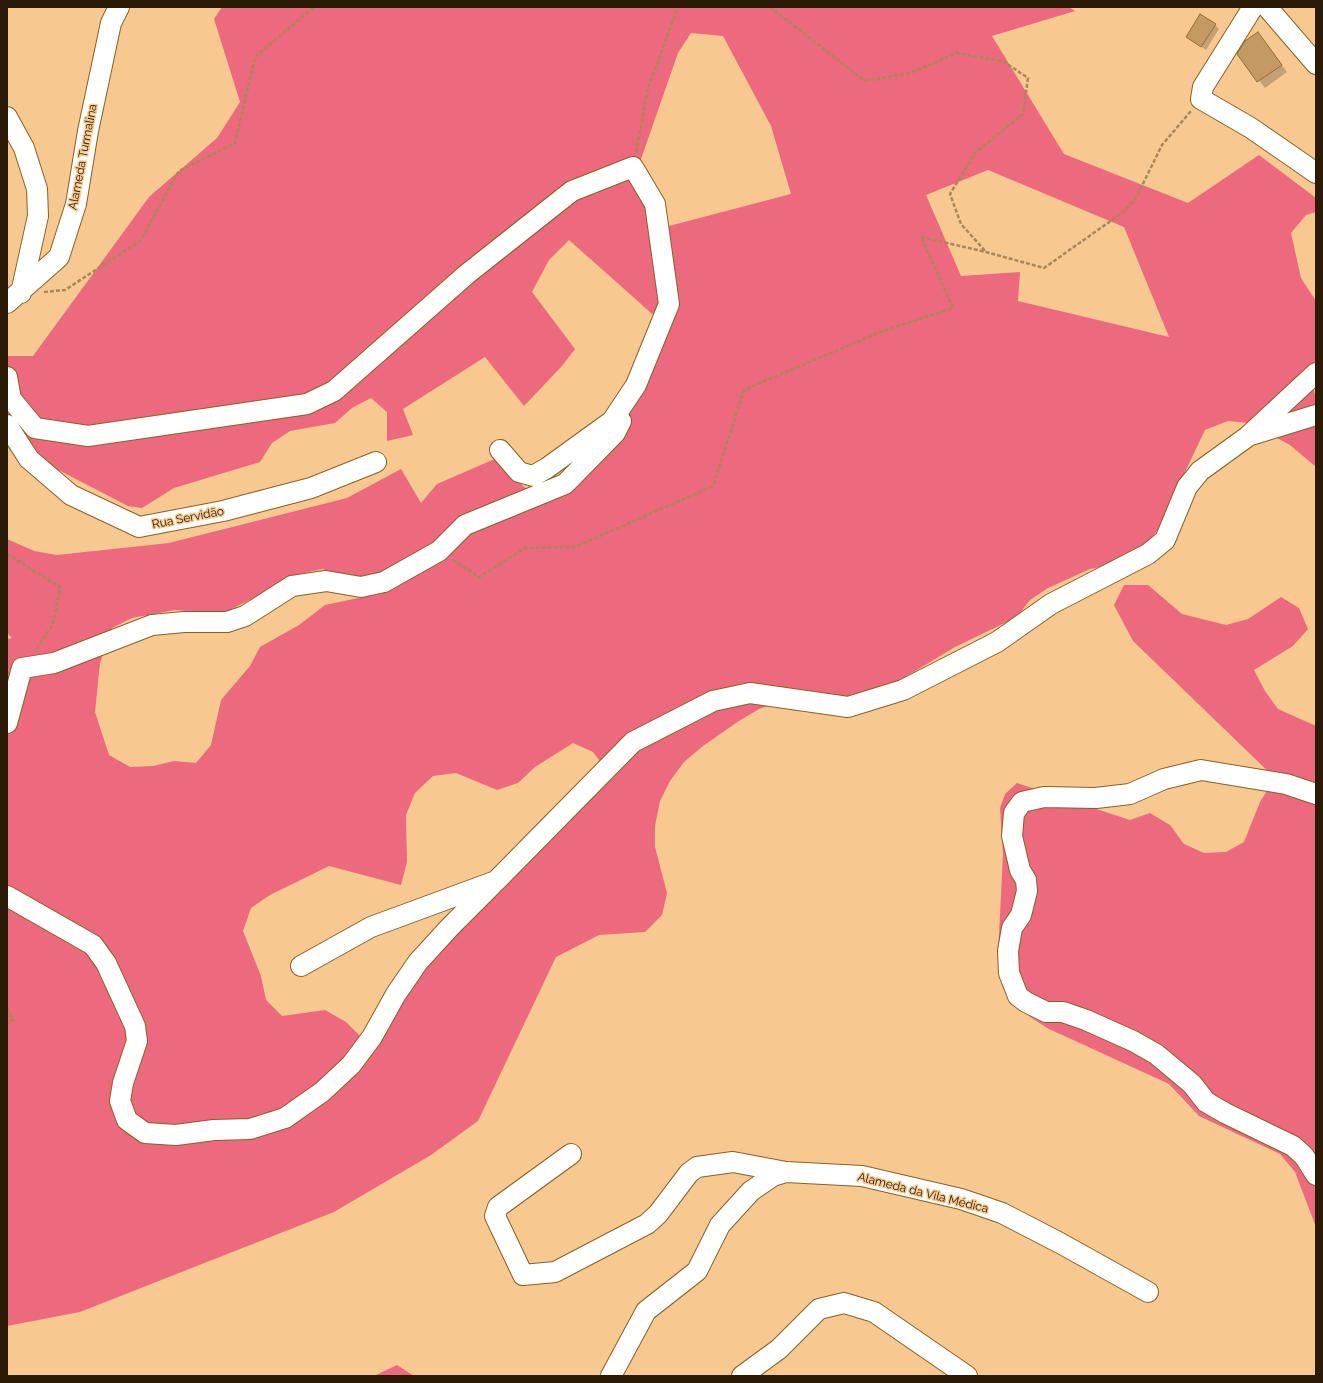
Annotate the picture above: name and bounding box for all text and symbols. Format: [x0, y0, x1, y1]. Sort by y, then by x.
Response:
street label: Alameda Turmalina [66, 103, 100, 211]
street label: Rua Servidão [151, 504, 225, 532]
street label: Alameda da Vila Médica [856, 1170, 990, 1216]

